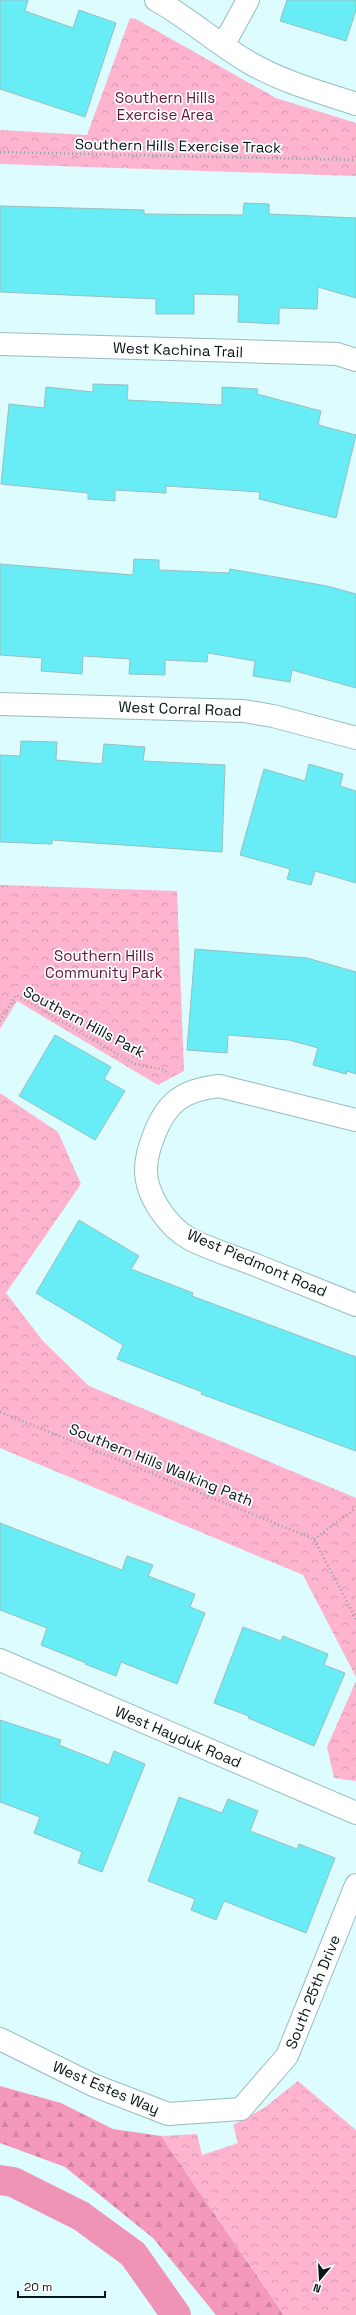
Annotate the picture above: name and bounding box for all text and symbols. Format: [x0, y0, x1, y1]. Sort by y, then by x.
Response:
park label: Southern Hills Exercise Area [115, 88, 215, 124]
street label: Southern Hills Exercise Track [75, 134, 281, 157]
street label: West Kachina Trail [113, 338, 243, 361]
street label: West Corral Road [118, 697, 242, 720]
park label: Southern Hills Community Park [45, 946, 163, 982]
street label: Southern Hills Park [20, 981, 148, 1062]
street label: West Piedmont Road [184, 1224, 330, 1301]
street label: Southern Hills Walking Path [66, 1419, 256, 1510]
street label: West Hayduk Road [112, 1701, 244, 1772]
street label: South 25th Drive [281, 1932, 344, 2052]
street label: West Estes Way [50, 2056, 162, 2119]
north arrow [300, 2259, 340, 2299]
scale bar [18, 2273, 105, 2299]
text: 20 m [24, 2279, 52, 2295]
text: N [311, 2281, 323, 2296]

